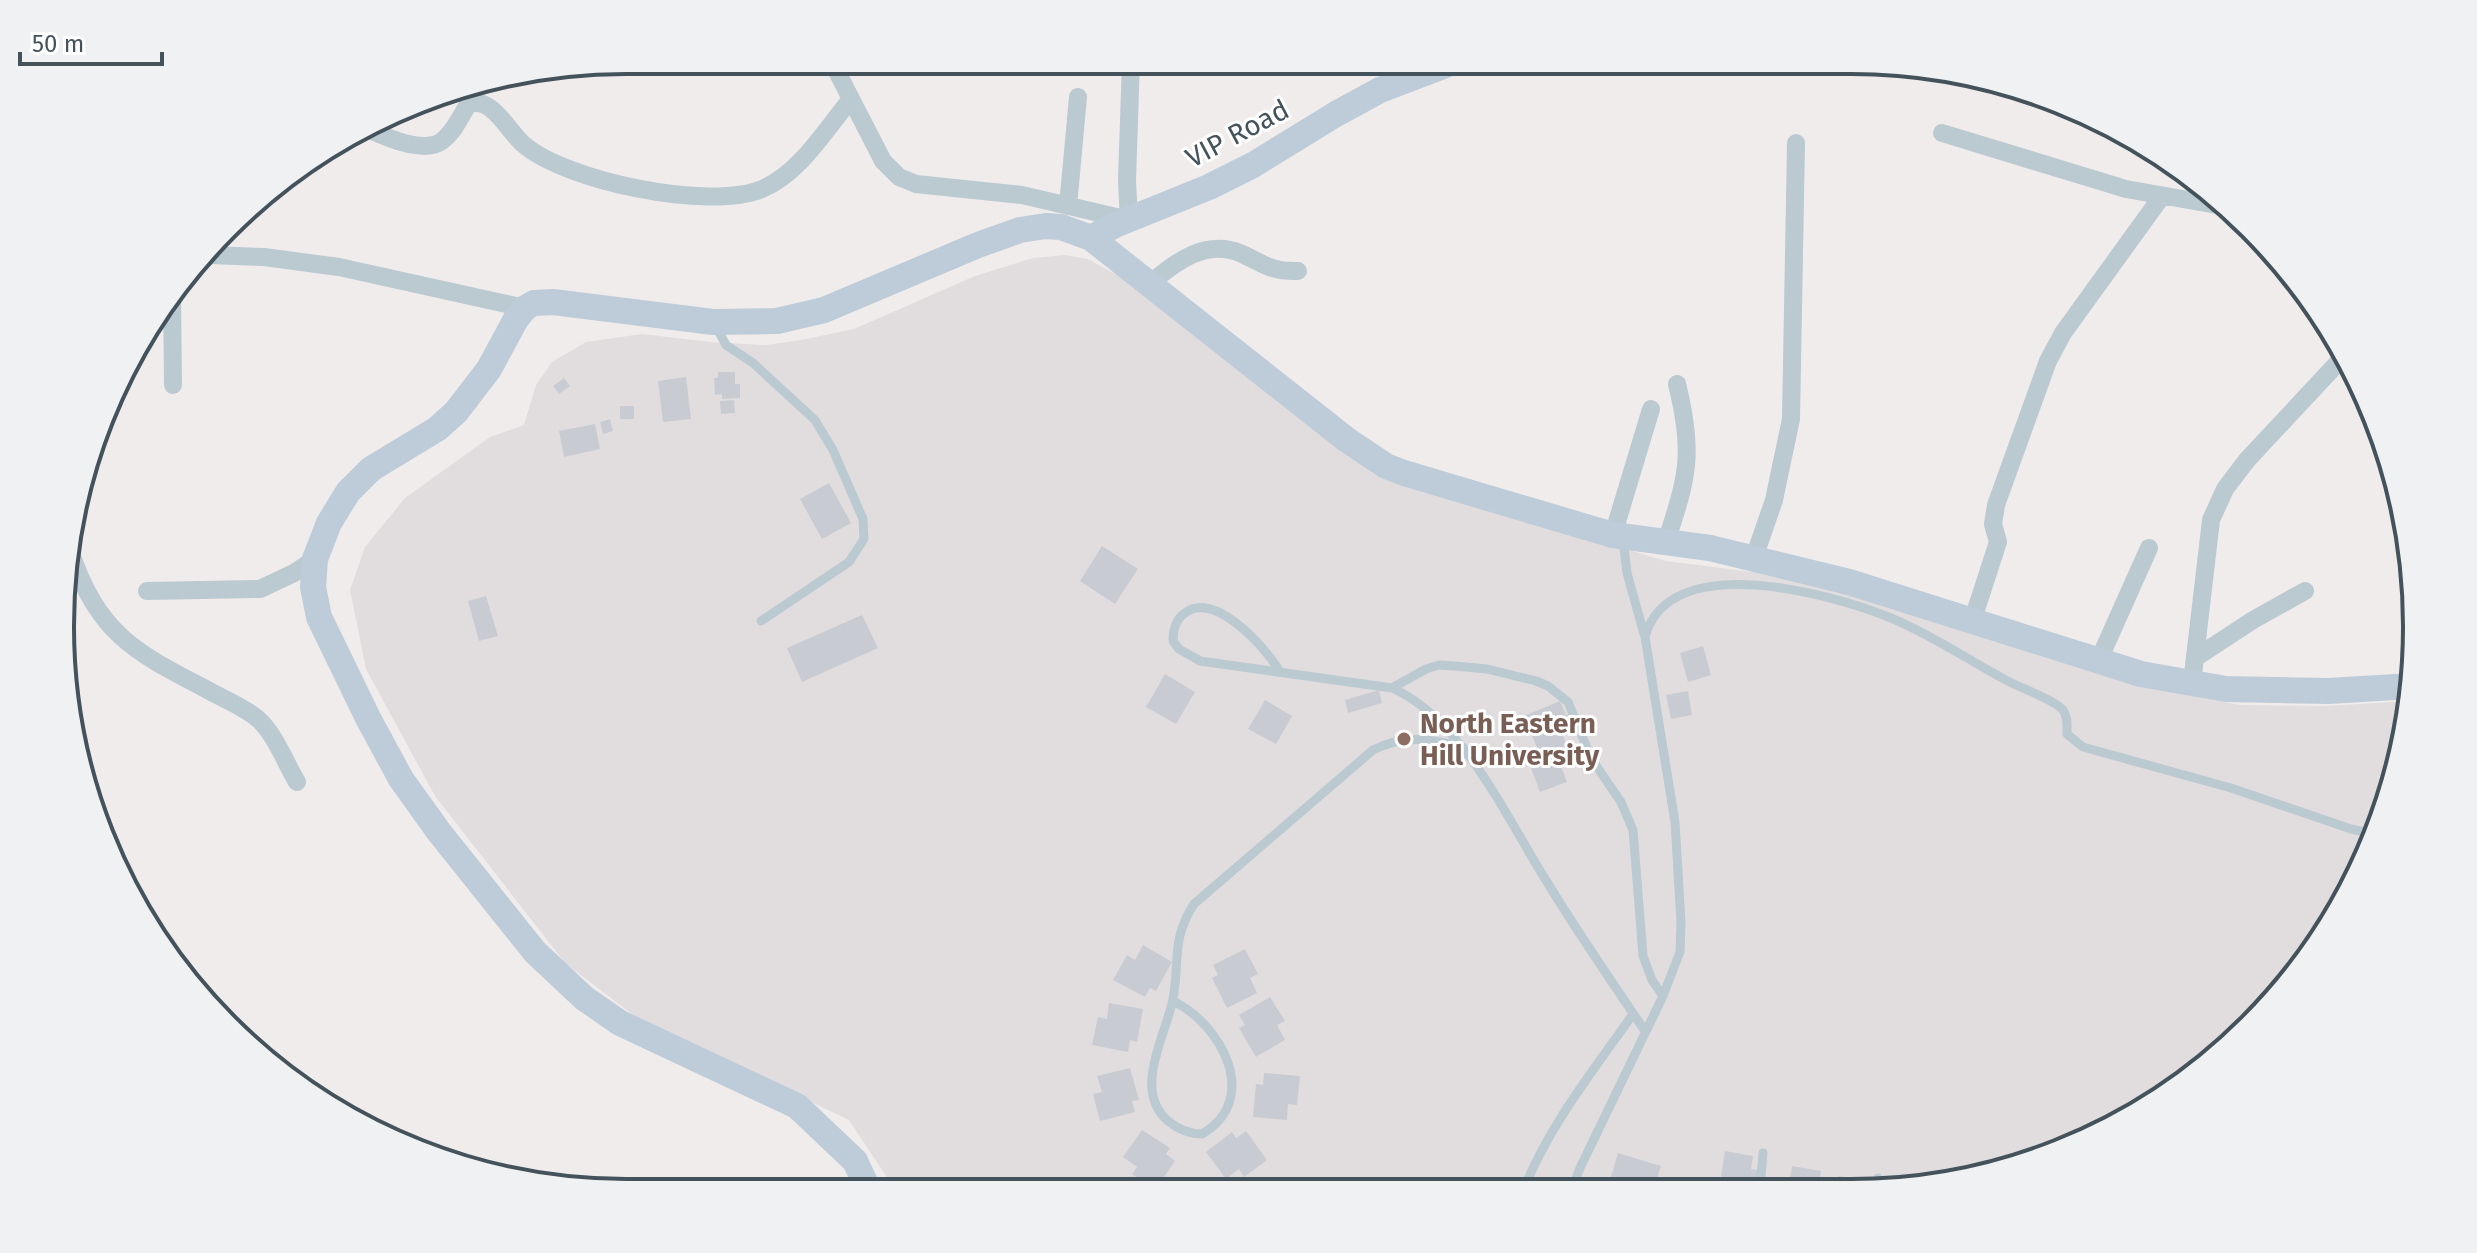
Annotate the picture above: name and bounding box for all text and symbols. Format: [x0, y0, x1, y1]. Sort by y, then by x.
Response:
scale bar [20, 16, 162, 66]
text: 50 m [32, 30, 84, 58]
street label: VIP Road [1180, 93, 1294, 174]
place label: North Eastern Hill University [1420, 707, 1600, 772]
marker: North Eastern Hill University [1395, 730, 1413, 748]

